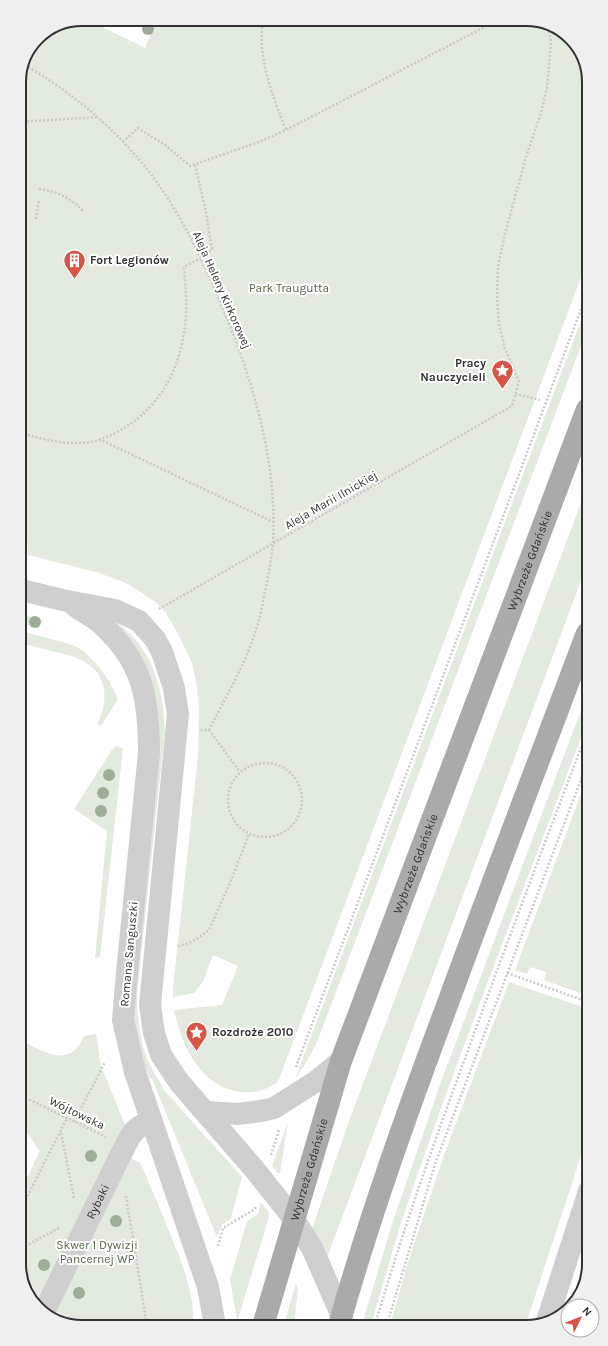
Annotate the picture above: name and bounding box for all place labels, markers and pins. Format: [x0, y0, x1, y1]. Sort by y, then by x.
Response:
building icon: Fort Legionów [61, 247, 87, 280]
place label: Fort Legionów [90, 253, 169, 267]
place label: Pracy Nauczycieli [420, 356, 486, 384]
place icon: Pracy Nauczycieli [489, 357, 515, 390]
place icon: Rozdroże 2010 [184, 1019, 210, 1052]
place label: Rozdroże 2010 [212, 1025, 294, 1039]

